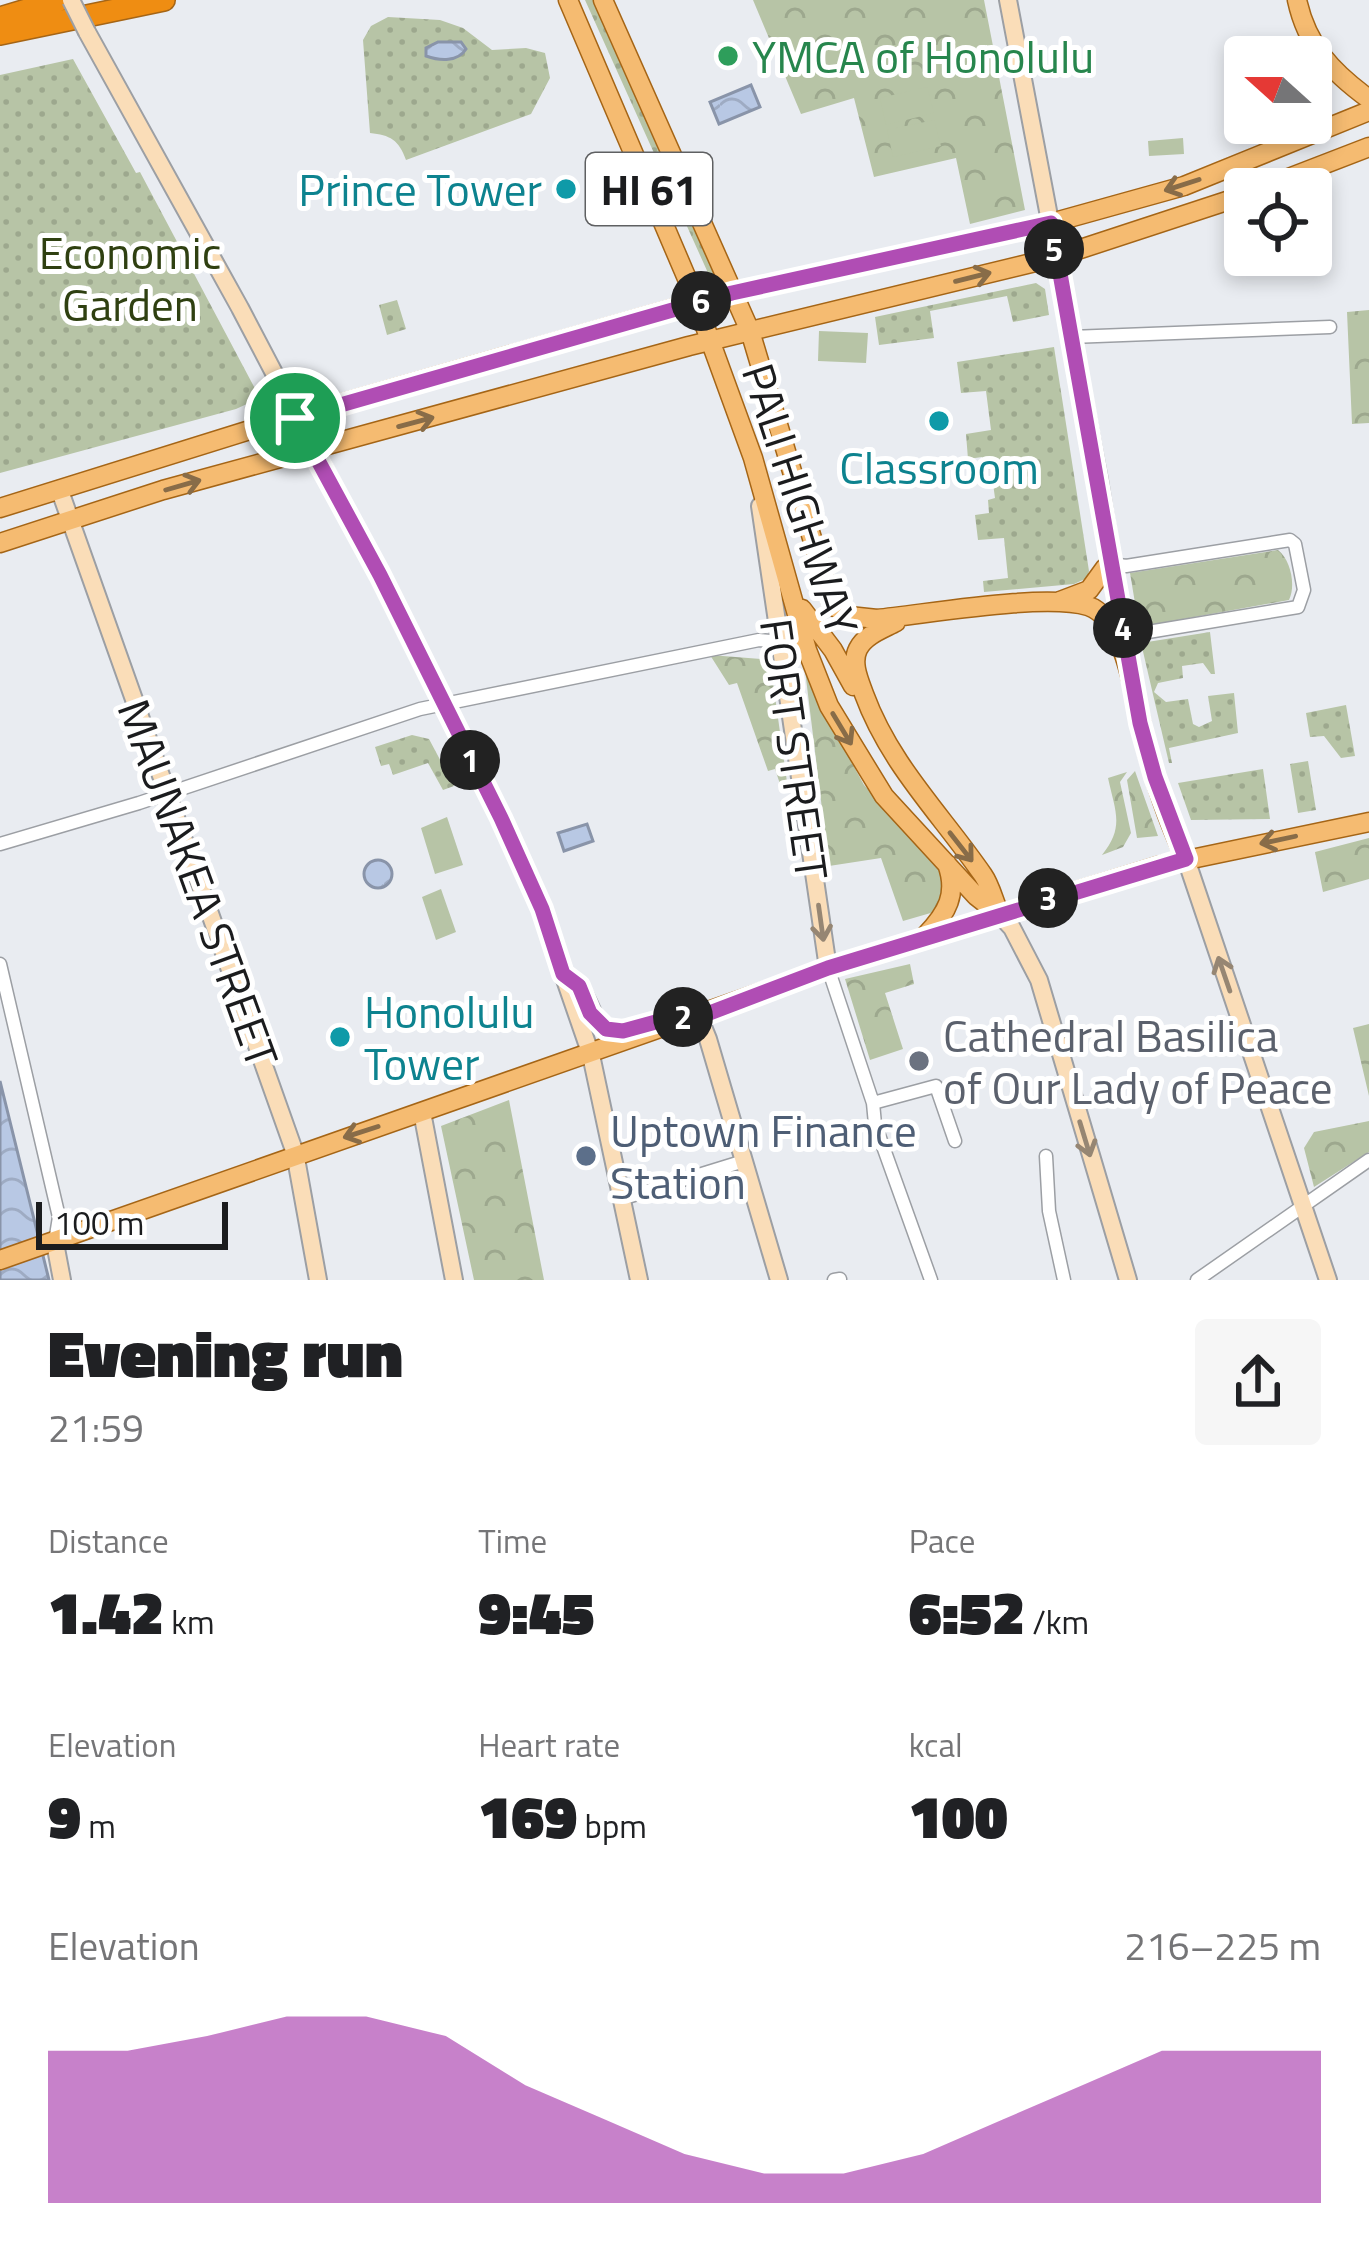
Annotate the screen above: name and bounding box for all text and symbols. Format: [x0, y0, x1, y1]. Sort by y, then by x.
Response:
place label: YMCA of Honolulu [752, 22, 1094, 90]
north arrow [1224, 36, 1332, 144]
map controls [1224, 36, 1332, 276]
marker: YMCA of Honolulu [715, 43, 741, 69]
road number: HI 61 [586, 153, 712, 225]
place label: Prince Tower [298, 155, 542, 223]
button: locate [1224, 168, 1332, 276]
marker: Prince Tower [553, 176, 579, 202]
one-way arrow [1164, 176, 1202, 198]
park label: Economic Garden [39, 218, 221, 338]
pin: 5 [1024, 219, 1084, 279]
text: 5 [1045, 224, 1063, 274]
one-way arrow [953, 265, 991, 287]
pin: 6 [671, 271, 731, 331]
text: 6 [692, 276, 710, 326]
street label: PALI HIGHWAY [725, 354, 877, 644]
pin [244, 367, 346, 469]
icon: arrive [262, 385, 328, 451]
marker: Classroom [926, 408, 952, 434]
one-way arrow [396, 409, 434, 431]
place label: Classroom [839, 433, 1039, 501]
one-way arrow [163, 473, 201, 495]
pin: 4 [1093, 598, 1153, 658]
text: 4 [1114, 603, 1132, 653]
street label: FORT STREET [743, 614, 847, 884]
street label: MAUNAKEA STREET [101, 690, 297, 1077]
one-way arrow [831, 711, 855, 746]
pin: 1 [440, 730, 500, 790]
text: 1 [461, 735, 479, 785]
one-way arrow [1259, 830, 1298, 852]
one-way arrow [947, 831, 974, 863]
pin: 3 [1018, 868, 1078, 928]
text: 3 [1039, 873, 1057, 923]
one-way arrow [811, 903, 834, 942]
one-way arrow [1212, 956, 1233, 993]
place label: Honolulu Tower [364, 977, 534, 1097]
pin: 2 [653, 987, 713, 1047]
text: 2 [674, 992, 692, 1042]
place label: Cathedral Basilica of Our Lady of Peace [943, 1001, 1333, 1121]
marker: Honolulu Tower [327, 1024, 353, 1050]
marker: Cathedral Basilica of Our Lady of Peace [906, 1048, 932, 1074]
place label: Uptown Finance Station [610, 1096, 917, 1216]
one-way arrow [1075, 1119, 1097, 1157]
one-way arrow [343, 1123, 381, 1145]
marker: Uptown Finance Station [573, 1143, 599, 1169]
scale bar [36, 1196, 228, 1249]
text: 100 m [54, 1198, 144, 1248]
text: Evening run [48, 1302, 403, 1403]
button: share [1195, 1319, 1321, 1445]
text: 21:59 [48, 1398, 144, 1457]
text: Distance [48, 1516, 169, 1566]
text: Time [478, 1516, 547, 1566]
text: Pace [909, 1516, 975, 1566]
text: 1.42 [48, 1566, 164, 1657]
text: 9:45 [478, 1566, 595, 1657]
text: 6:52 [909, 1566, 1025, 1657]
text: km [164, 1597, 215, 1647]
text: /km [1025, 1597, 1089, 1647]
text: Elevation [48, 1720, 176, 1770]
text: Heart rate [478, 1720, 620, 1770]
text: kcal [909, 1720, 963, 1770]
text: 9 [48, 1770, 81, 1861]
text: 169 [478, 1770, 577, 1861]
text: 100 [909, 1770, 1008, 1861]
text: m [81, 1801, 116, 1851]
text: bpm [577, 1801, 647, 1851]
text: Elevation [48, 1916, 200, 1975]
text: 216–225 m [1124, 1916, 1321, 1975]

